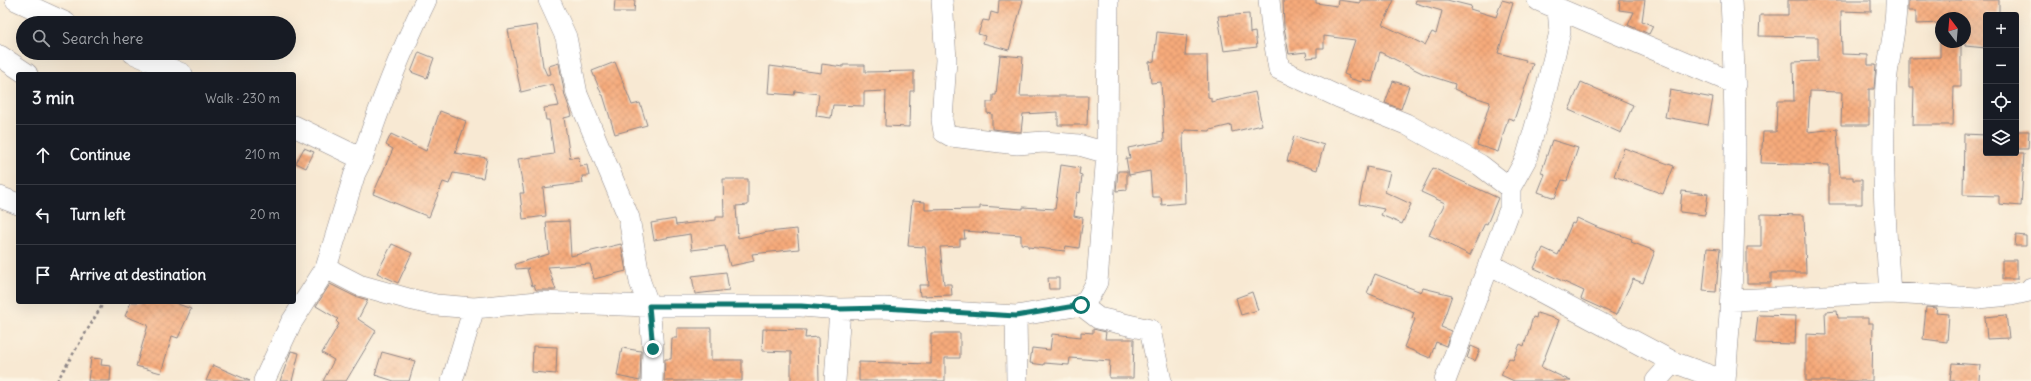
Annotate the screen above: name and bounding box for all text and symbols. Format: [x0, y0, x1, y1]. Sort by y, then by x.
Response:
north arrow [1935, 12, 1971, 48]
map controls [1983, 12, 2019, 156]
button: + [1983, 12, 2019, 48]
search box [16, 16, 296, 60]
icon: search [30, 27, 52, 49]
text: Search here [62, 29, 143, 48]
button: − [1983, 48, 2019, 84]
button: locate [1983, 84, 2019, 120]
text: 3 min [32, 87, 74, 109]
text: Walk · 230 m [205, 90, 280, 107]
button: layers [1983, 120, 2019, 156]
icon: ahead [32, 144, 54, 166]
text: Continue [70, 145, 131, 164]
text: 210 m [245, 146, 280, 163]
icon: left [32, 204, 54, 226]
text: Turn left [70, 205, 125, 224]
text: 20 m [250, 206, 280, 223]
icon: arrive [32, 264, 54, 286]
text: Arrive at destination [70, 265, 206, 284]
route start [1072, 296, 1090, 314]
route end [644, 340, 662, 358]

